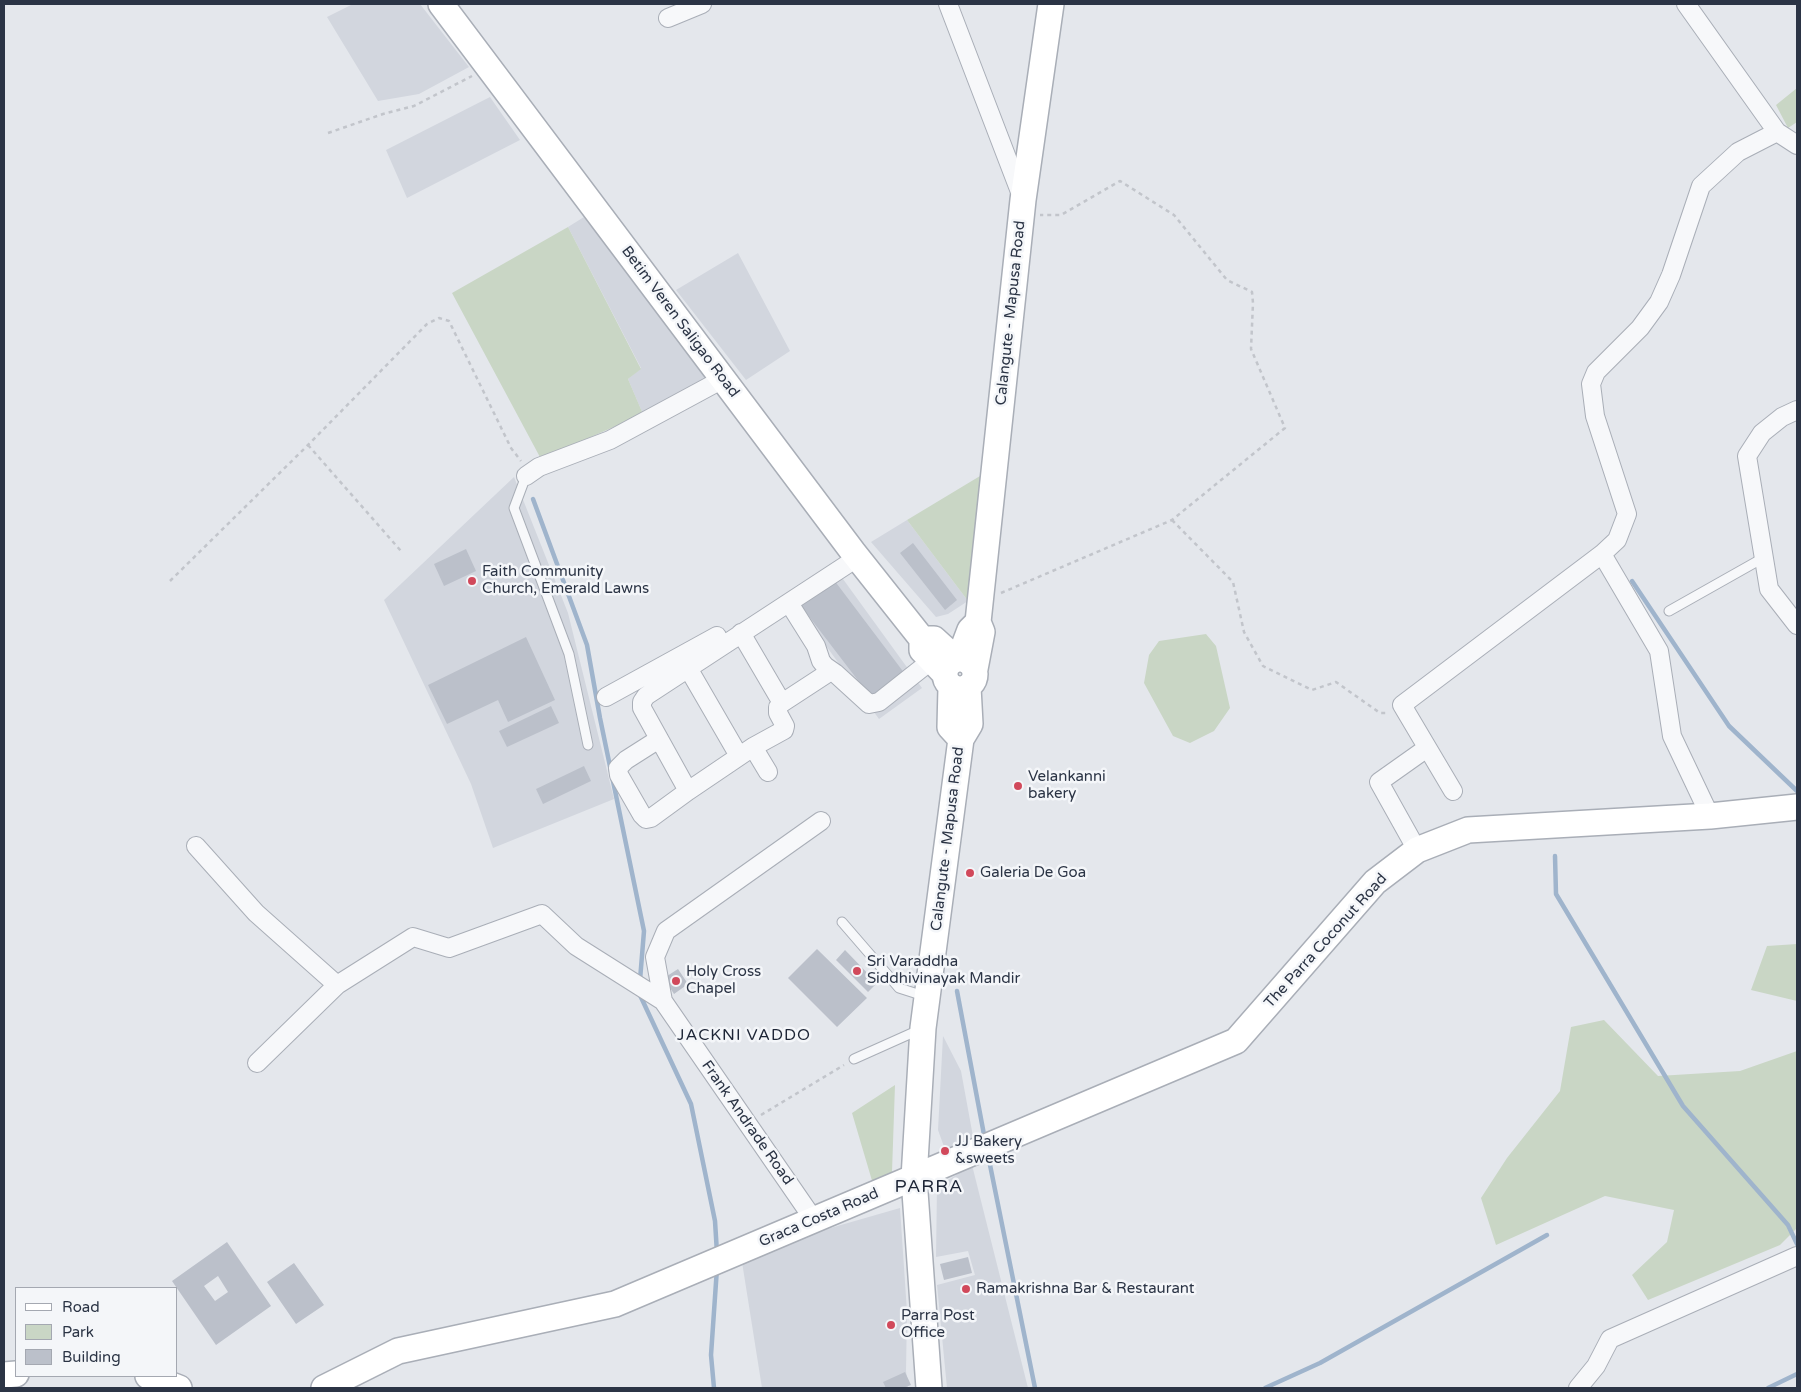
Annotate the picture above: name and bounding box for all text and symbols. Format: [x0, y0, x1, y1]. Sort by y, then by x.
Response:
street label: Calangute - Mapusa Road [992, 220, 1030, 406]
street label: Betim Veren Saligao Road [617, 243, 743, 401]
place label: Faith Community Church, Emerald Lawns [482, 563, 649, 598]
marker: Faith Community Church, Emerald Lawns [466, 575, 478, 587]
street label: Calangute - Mapusa Road [928, 746, 968, 932]
place label: Velankanni bakery [1028, 768, 1106, 803]
marker: Velankanni bakery [1012, 780, 1024, 792]
place label: Galeria De Goa [980, 864, 1086, 882]
marker: Galeria De Goa [964, 867, 976, 879]
street label: The Parra Coconut Road [1261, 870, 1391, 1012]
place label: Sri Varaddha Siddhivinayak Mandir [867, 953, 1020, 988]
place label: Holy Cross Chapel [686, 963, 761, 998]
marker: Sri Varaddha Siddhivinayak Mandir [851, 965, 863, 977]
marker: Holy Cross Chapel [670, 975, 682, 987]
district label: JACKNI VADDO [676, 1026, 812, 1046]
street label: Frank Andrade Road [697, 1057, 797, 1189]
place label: JJ Bakery &sweets [955, 1133, 1022, 1168]
marker: JJ Bakery &sweets [939, 1145, 951, 1157]
district label: PARRA [894, 1176, 964, 1198]
street label: Graca Costa Road [757, 1185, 881, 1251]
place label: Ramakrishna Bar & Restaurant [976, 1280, 1195, 1298]
marker: Ramakrishna Bar & Restaurant [960, 1283, 972, 1295]
legend [15, 1287, 178, 1377]
text: Road [62, 1298, 100, 1316]
place label: Parra Post Office [901, 1307, 975, 1342]
marker: Parra Post Office [885, 1319, 897, 1331]
text: Park [62, 1323, 94, 1341]
text: Building [62, 1348, 121, 1366]

